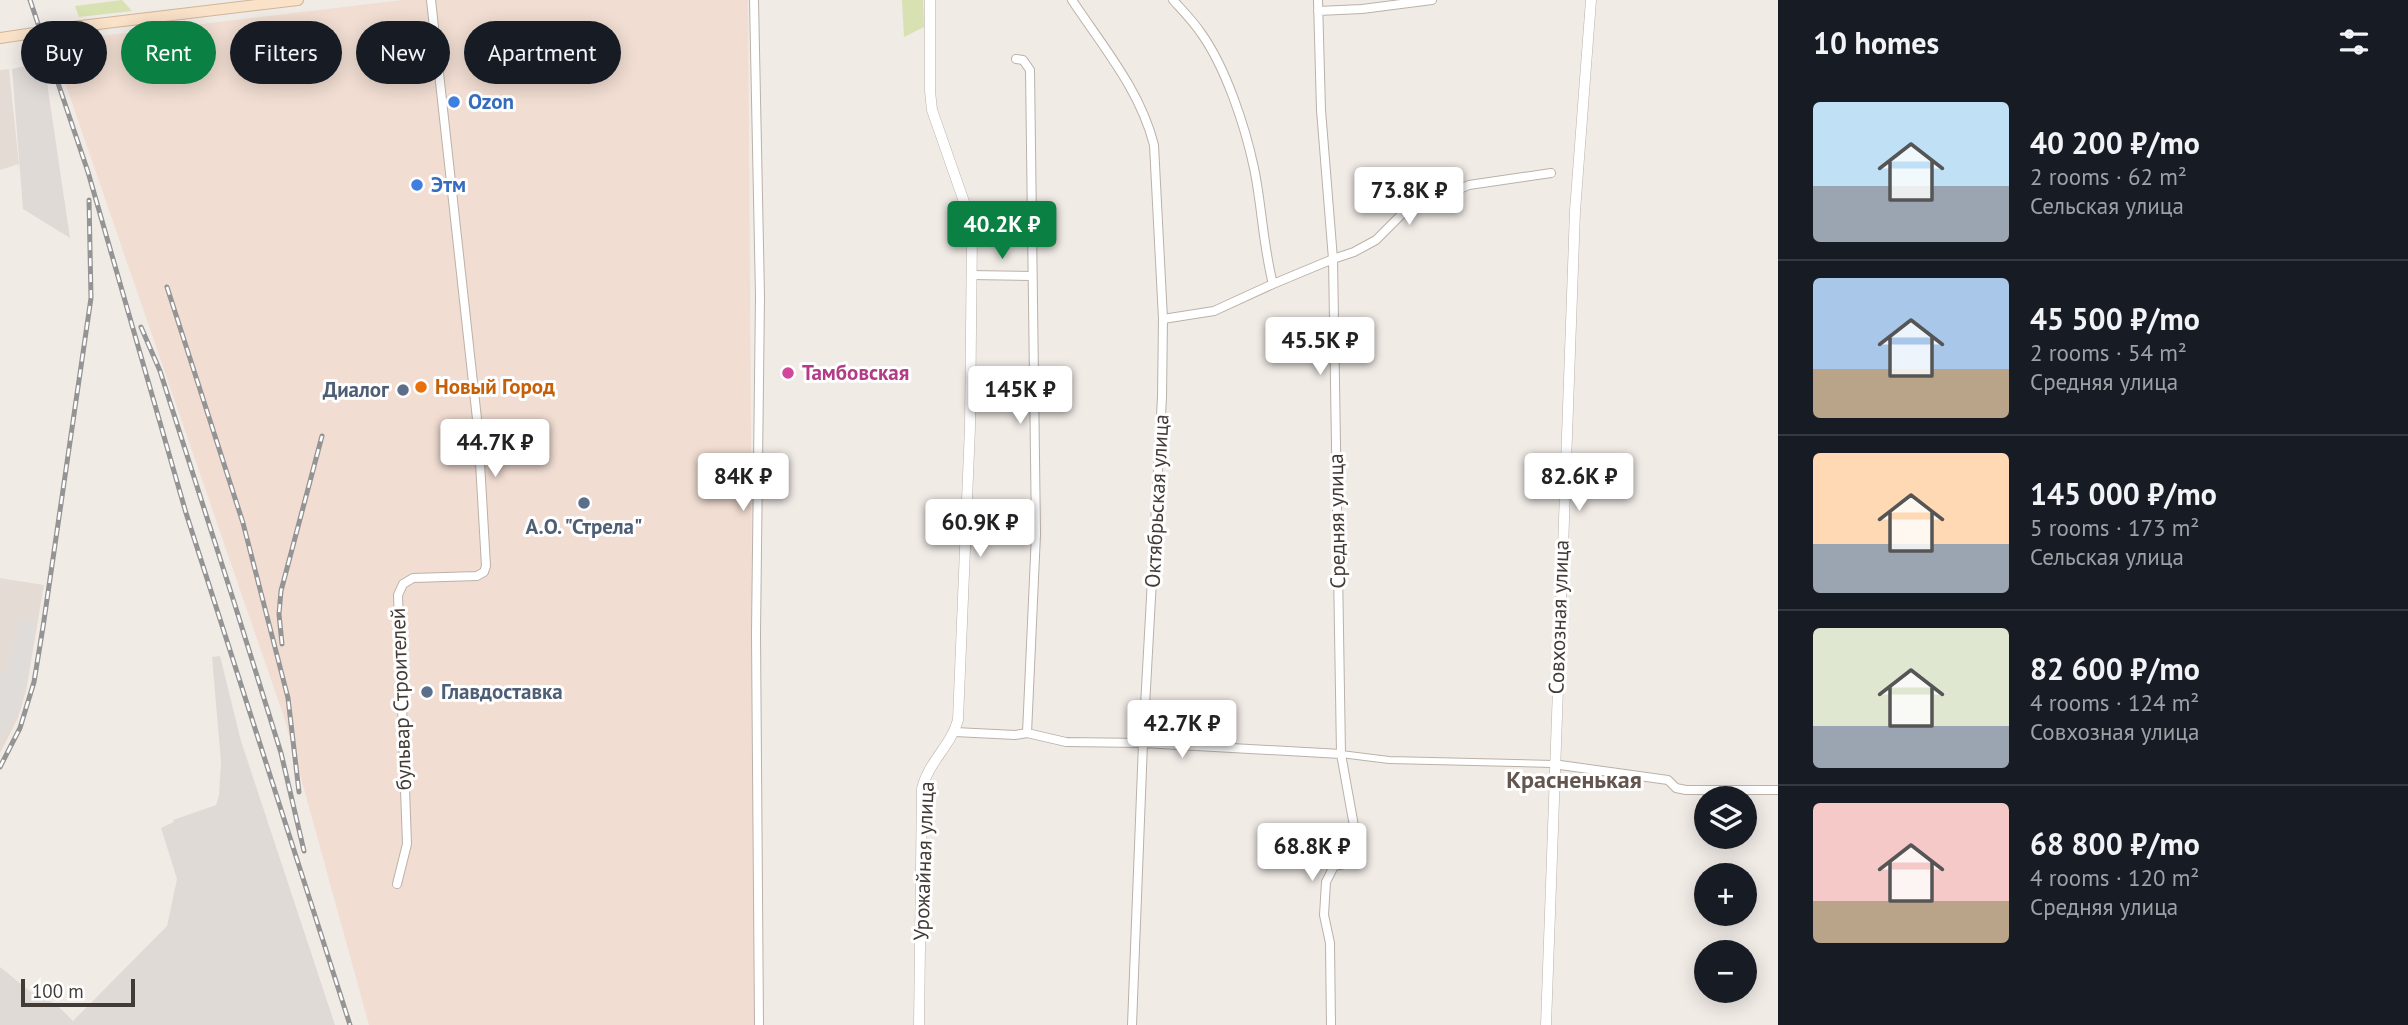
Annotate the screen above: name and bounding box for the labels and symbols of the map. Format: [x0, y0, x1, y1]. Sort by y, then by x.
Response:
place label: Ozon [468, 88, 514, 115]
marker: Ozon [446, 94, 462, 110]
pin: 73.8K ₽ [1344, 168, 1474, 227]
place label: Этм [431, 171, 466, 198]
marker: Этм [409, 177, 425, 193]
pin: 40.2K ₽ [937, 202, 1067, 261]
pin: 45.5K ₽ [1255, 318, 1385, 377]
place label: Тамбовская [802, 359, 909, 386]
marker: Тамбовская [780, 365, 796, 381]
pin: 145K ₽ [963, 366, 1077, 426]
place label: Новый Город [435, 373, 555, 400]
place label: Диалог [323, 376, 389, 403]
marker: Новый Город [413, 379, 429, 395]
marker: Диалог [395, 382, 411, 398]
street label: Октябрьская улица [1138, 413, 1175, 588]
pin: 44.7K ₽ [430, 420, 560, 479]
street label: Средняя улица [1322, 453, 1351, 589]
pin: 84K ₽ [694, 454, 792, 513]
pin: 82.6K ₽ [1514, 454, 1644, 513]
marker: А.О. "Стрела" [576, 495, 592, 511]
pin: 60.9K ₽ [915, 500, 1045, 559]
place label: А.О. "Стрела" [526, 513, 642, 540]
street label: Совхозная улица [1542, 539, 1575, 695]
street label: бульвар Строителей [384, 607, 417, 791]
place label: Главдоставка [441, 678, 563, 705]
marker: Главдоставка [419, 684, 435, 700]
pin: 42.7K ₽ [1117, 700, 1247, 760]
district label: Красненькая [1506, 764, 1642, 795]
street label: Урожайная улица [907, 781, 940, 941]
pin: 68.8K ₽ [1247, 824, 1377, 883]
scale bar [21, 976, 135, 1008]

